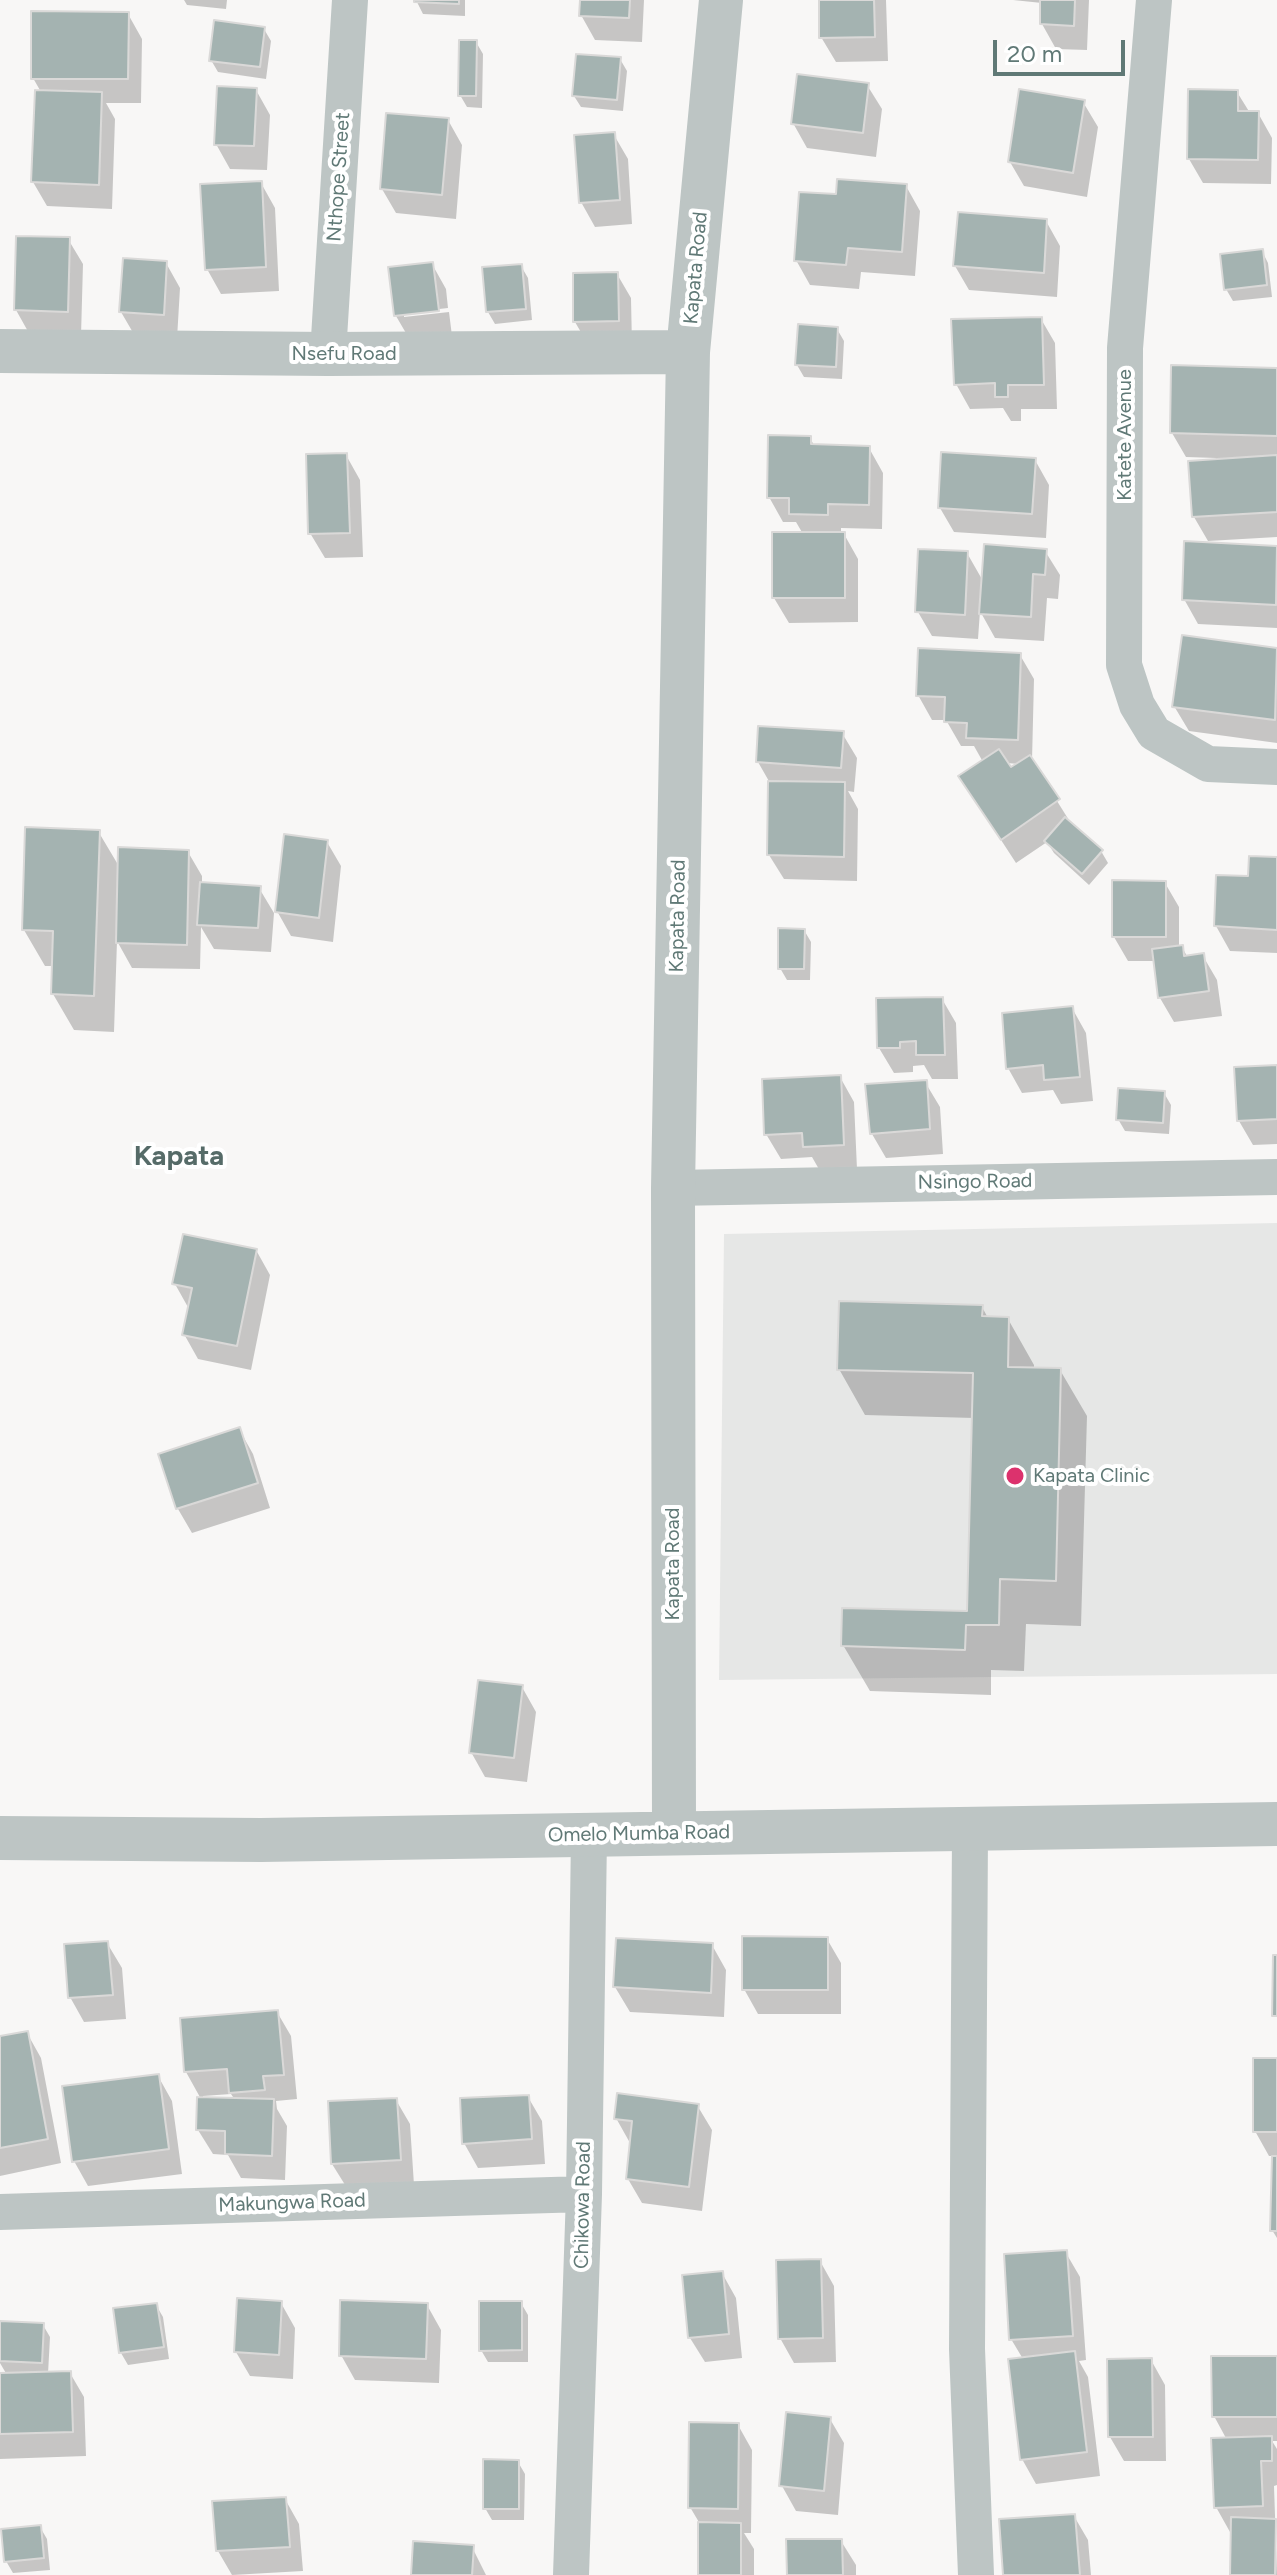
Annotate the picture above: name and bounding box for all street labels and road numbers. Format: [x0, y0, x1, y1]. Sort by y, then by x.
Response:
street label: Nthope Street [323, 112, 355, 242]
street label: Kapata Road [679, 211, 713, 325]
street label: Nsefu Road [291, 342, 397, 366]
street label: Katete Avenue [1113, 369, 1137, 501]
street label: Kapata Road [665, 859, 691, 973]
street label: Nsingo Road [917, 1169, 1033, 1195]
street label: Kapata Road [661, 1508, 685, 1620]
street label: Omelo Mumba Road [548, 1820, 730, 1848]
street label: Chikowa Road [570, 2141, 596, 2269]
street label: Makungwa Road [218, 2188, 366, 2218]

